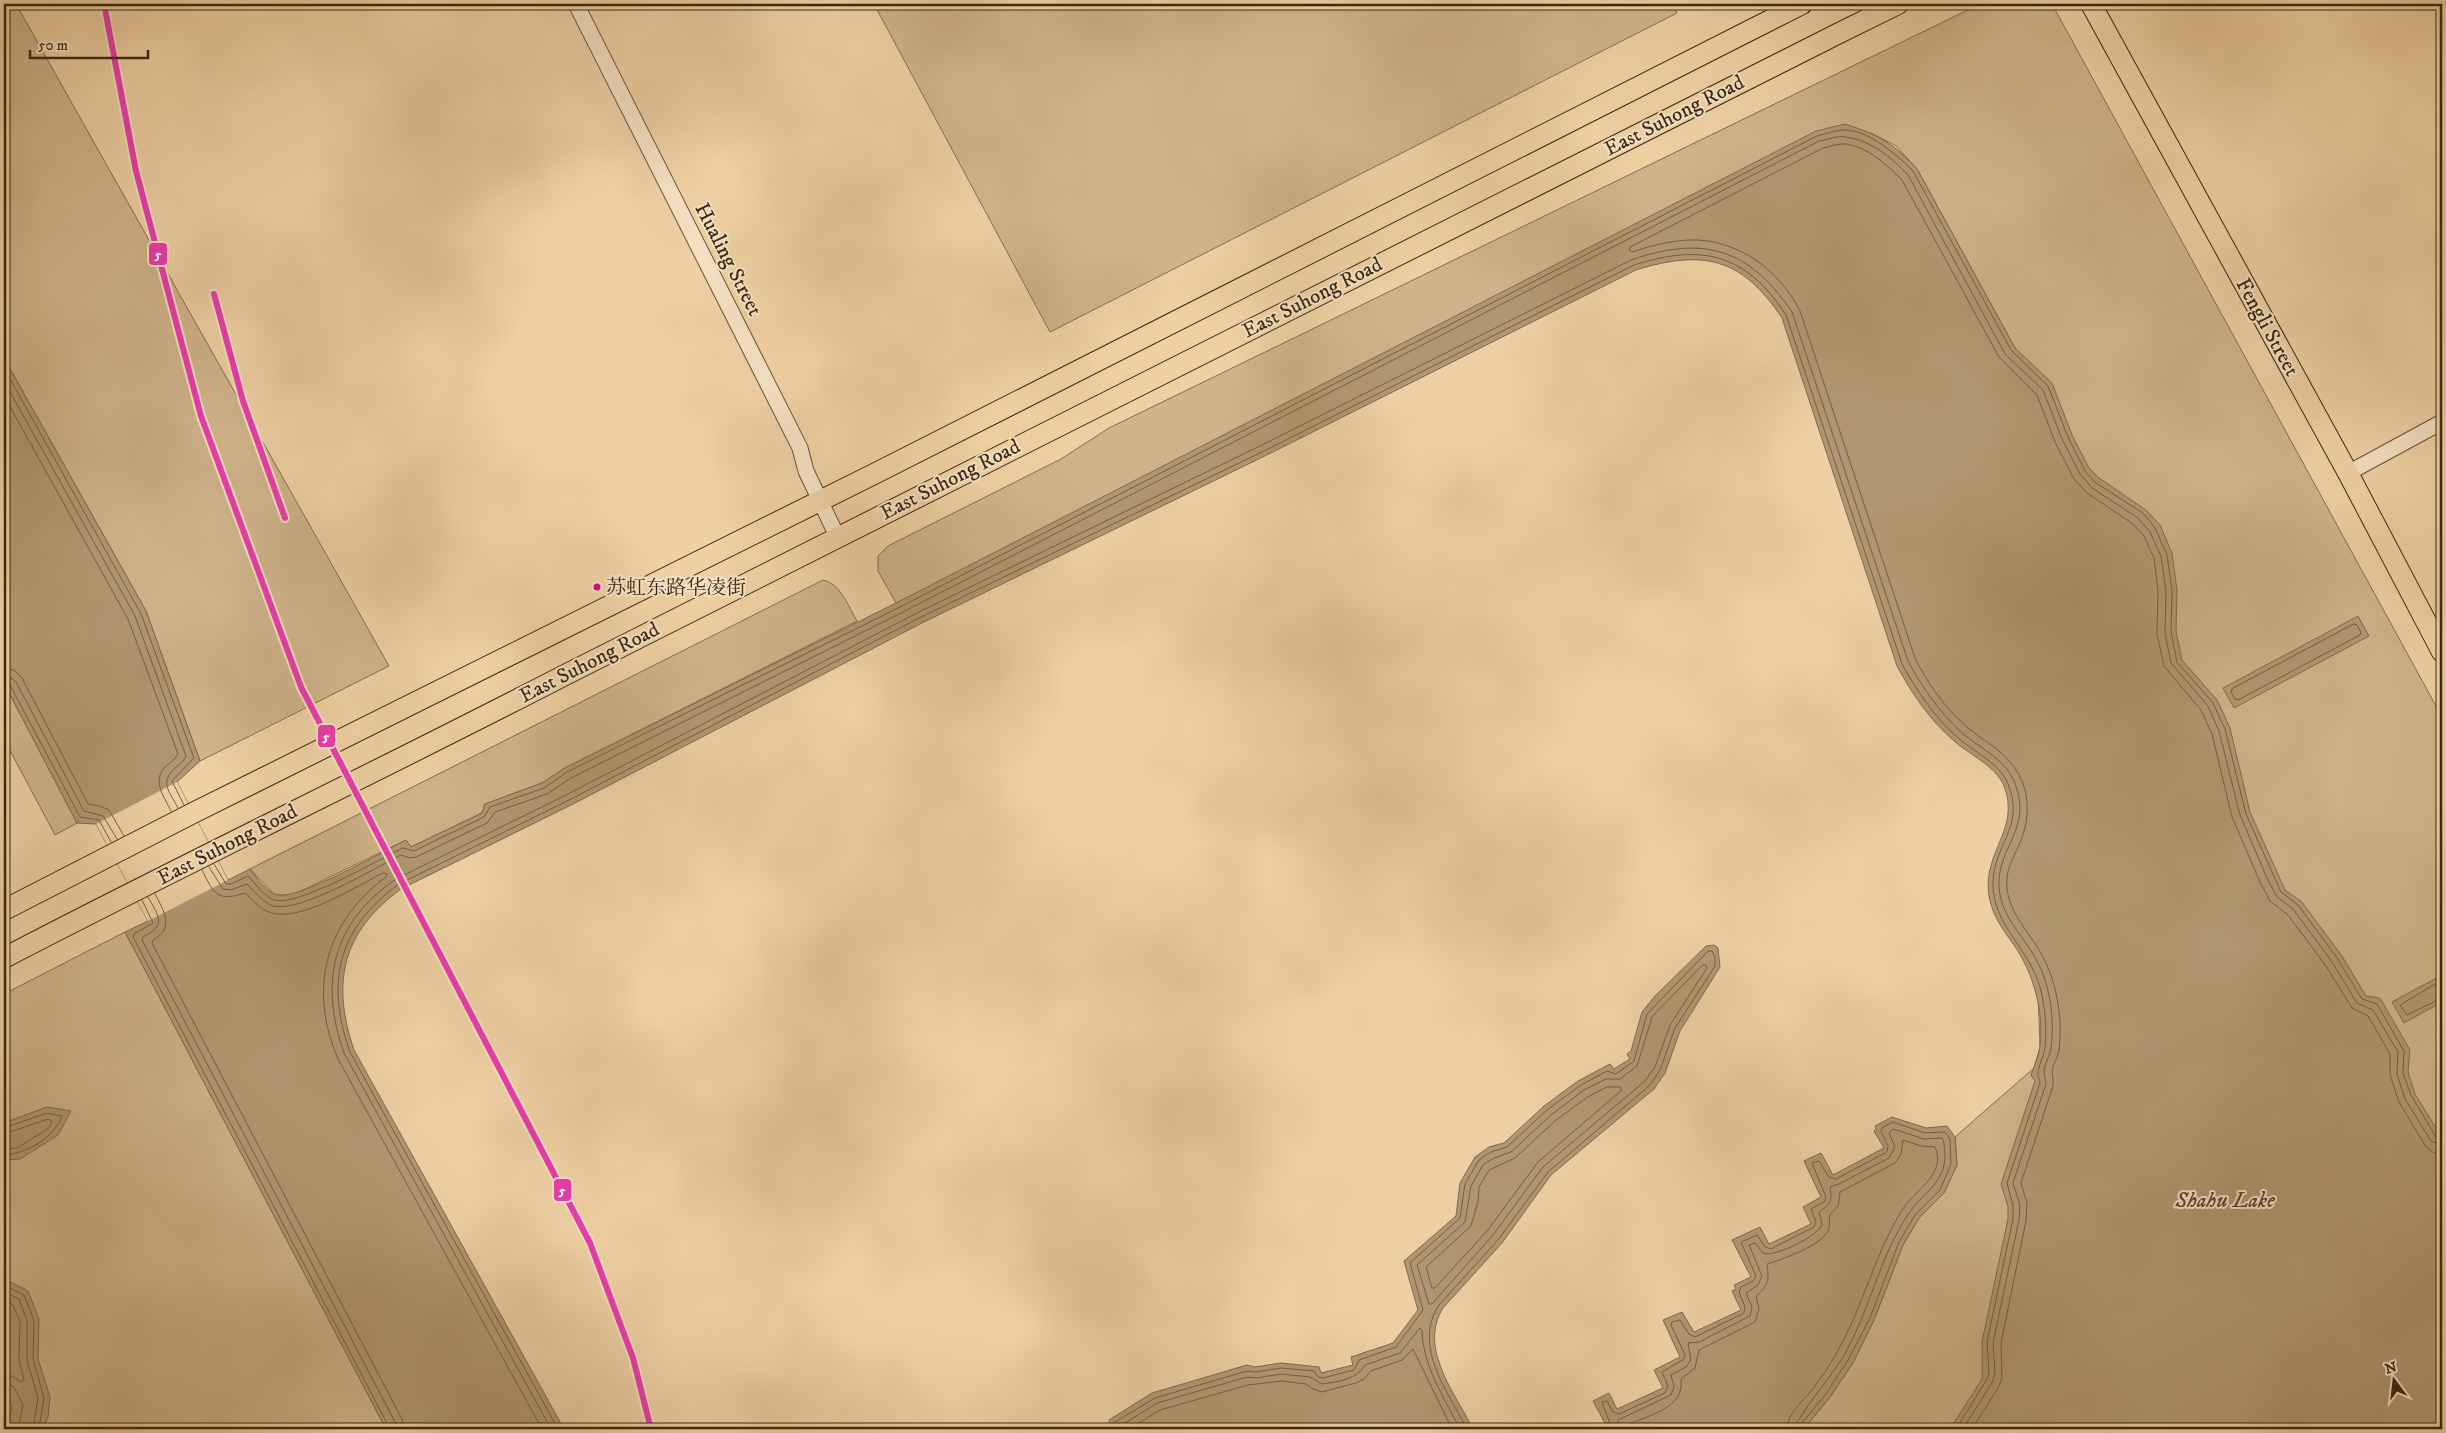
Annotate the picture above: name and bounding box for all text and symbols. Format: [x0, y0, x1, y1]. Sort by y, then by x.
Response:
scale bar [30, 28, 148, 60]
text: 50 m [38, 36, 68, 55]
street label: East Suhong Road [1600, 69, 1749, 162]
street label: Hualing Street [689, 199, 768, 321]
line badge: 5 [148, 242, 168, 266]
text: 5 [154, 246, 162, 264]
street label: East Suhong Road [1238, 251, 1387, 344]
street label: Fengli Street [2230, 274, 2305, 381]
street label: East Suhong Road [876, 433, 1025, 526]
place label: 苏虹东路华凌街 [606, 576, 746, 601]
marker: 苏虹东路华凌街 [592, 582, 602, 592]
street label: East Suhong Road [515, 616, 664, 709]
line badge: 5 [317, 724, 336, 748]
text: 5 [322, 728, 330, 746]
street label: East Suhong Road [153, 798, 302, 891]
line badge: 5 [553, 1178, 572, 1202]
text: 5 [558, 1182, 566, 1200]
water label: Shahu Lake [2174, 1187, 2275, 1214]
north arrow [2368, 1356, 2418, 1406]
text: N [2383, 1358, 2399, 1379]

